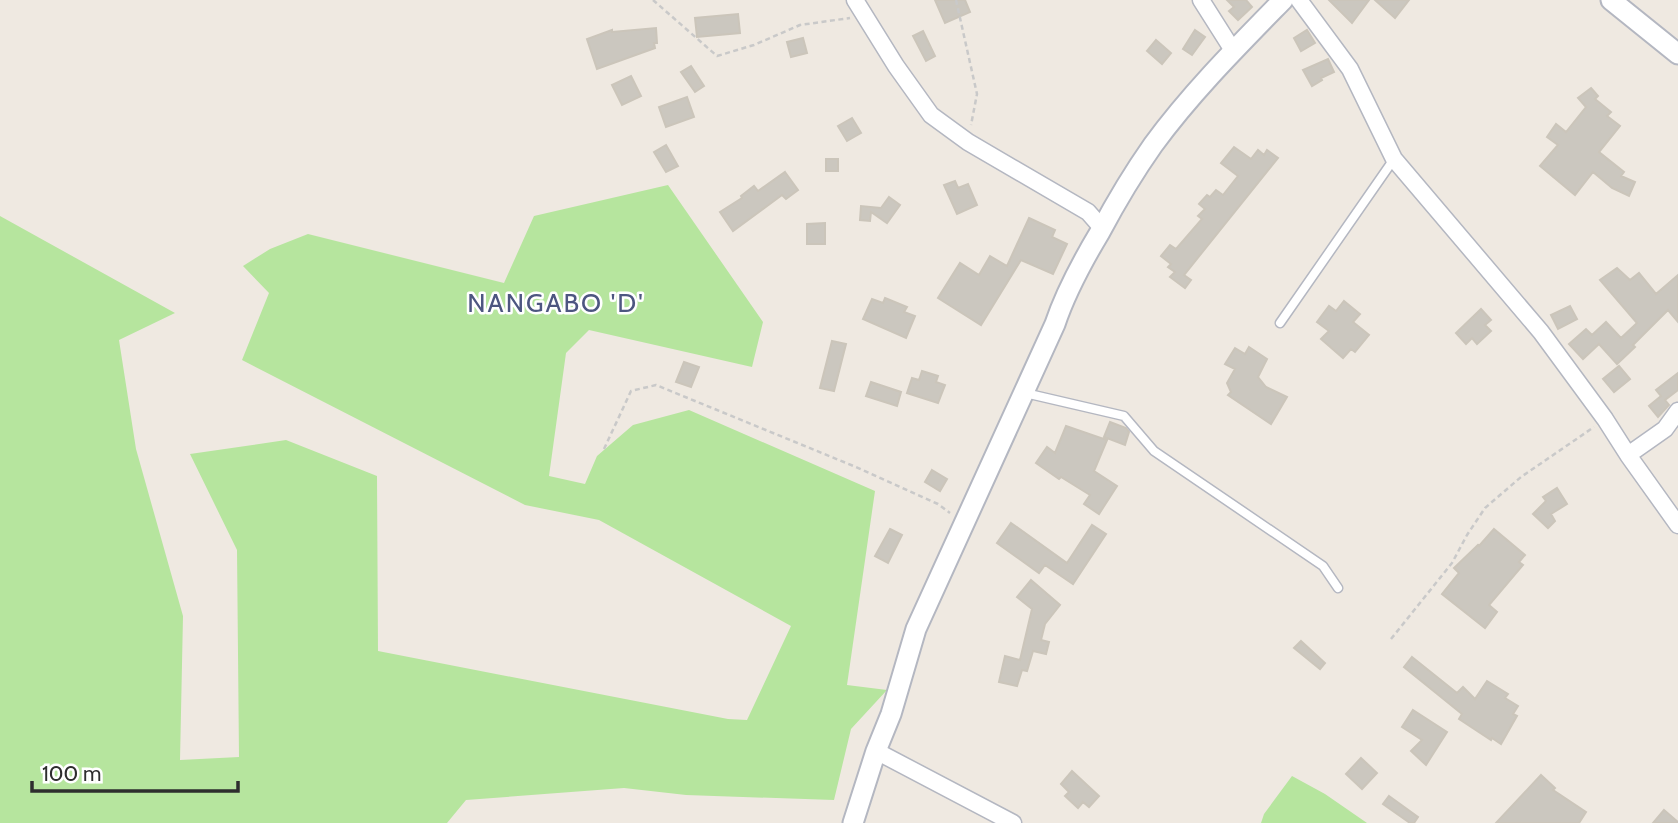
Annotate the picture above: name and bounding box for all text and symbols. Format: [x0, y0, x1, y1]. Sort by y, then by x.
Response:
district label: NANGABO 'D' [467, 287, 645, 319]
scale bar [32, 750, 238, 794]
text: 100 m [42, 761, 101, 786]

